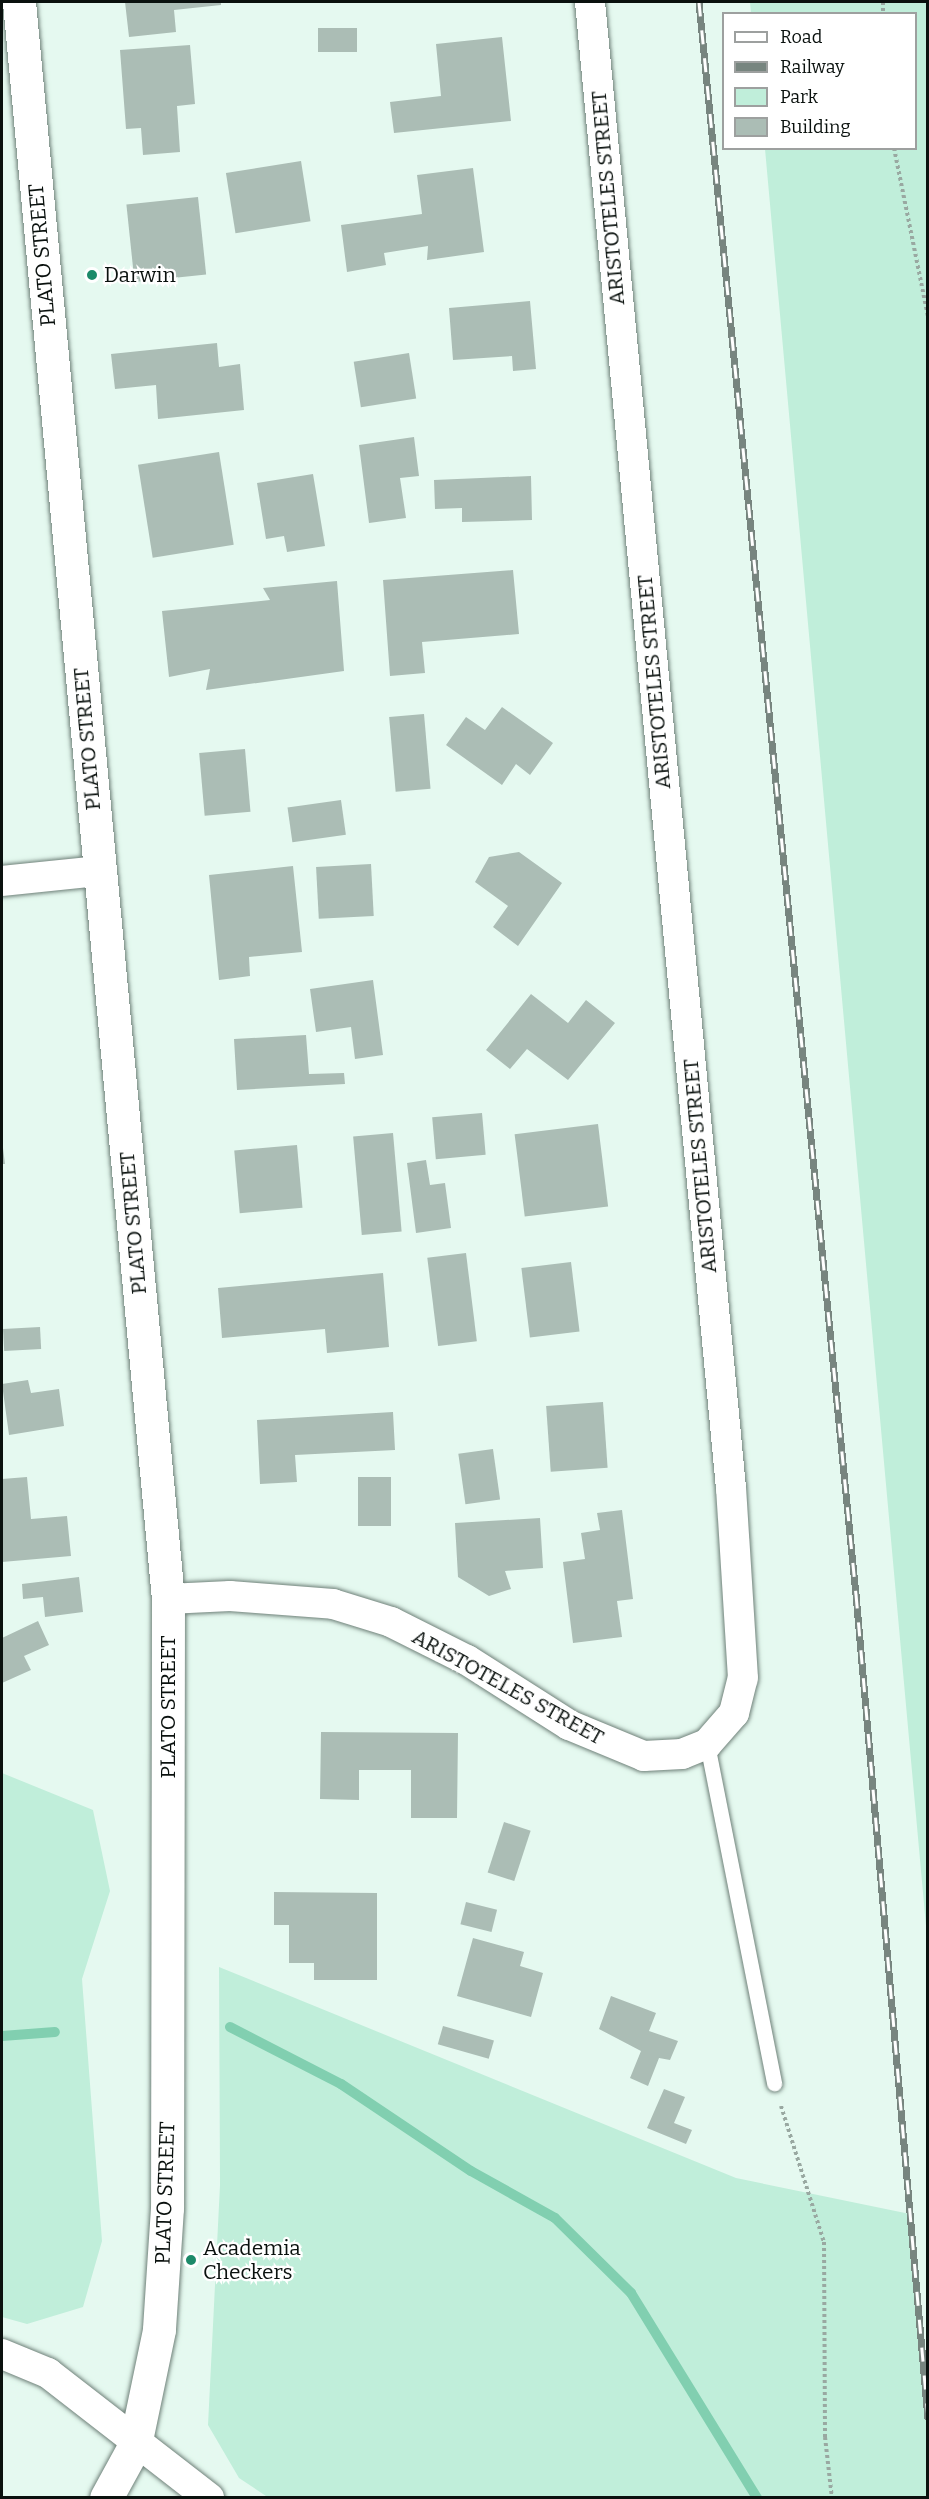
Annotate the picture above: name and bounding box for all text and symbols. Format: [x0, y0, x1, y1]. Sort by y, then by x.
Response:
legend [722, 12, 917, 150]
text: Road [780, 26, 822, 48]
text: Railway [780, 56, 844, 78]
text: Park [780, 86, 818, 108]
street label: ARISTOTELES STREET [586, 90, 630, 306]
text: Building [780, 116, 851, 138]
street label: PLATO STREET [23, 183, 61, 327]
place label: Darwin [104, 262, 176, 288]
marker: Darwin [85, 268, 99, 282]
street label: ARISTOTELES STREET [632, 574, 676, 790]
street label: PLATO STREET [68, 667, 106, 811]
street label: ARISTOTELES STREET [678, 1058, 722, 1274]
street label: PLATO STREET [114, 1151, 152, 1295]
street label: ARISTOTELES STREET [408, 1624, 608, 1750]
street label: PLATO STREET [155, 1635, 181, 1779]
street label: PLATO STREET [150, 2121, 180, 2265]
place label: Academia Checkers [203, 2235, 301, 2285]
marker: Academia Checkers [184, 2253, 198, 2267]

